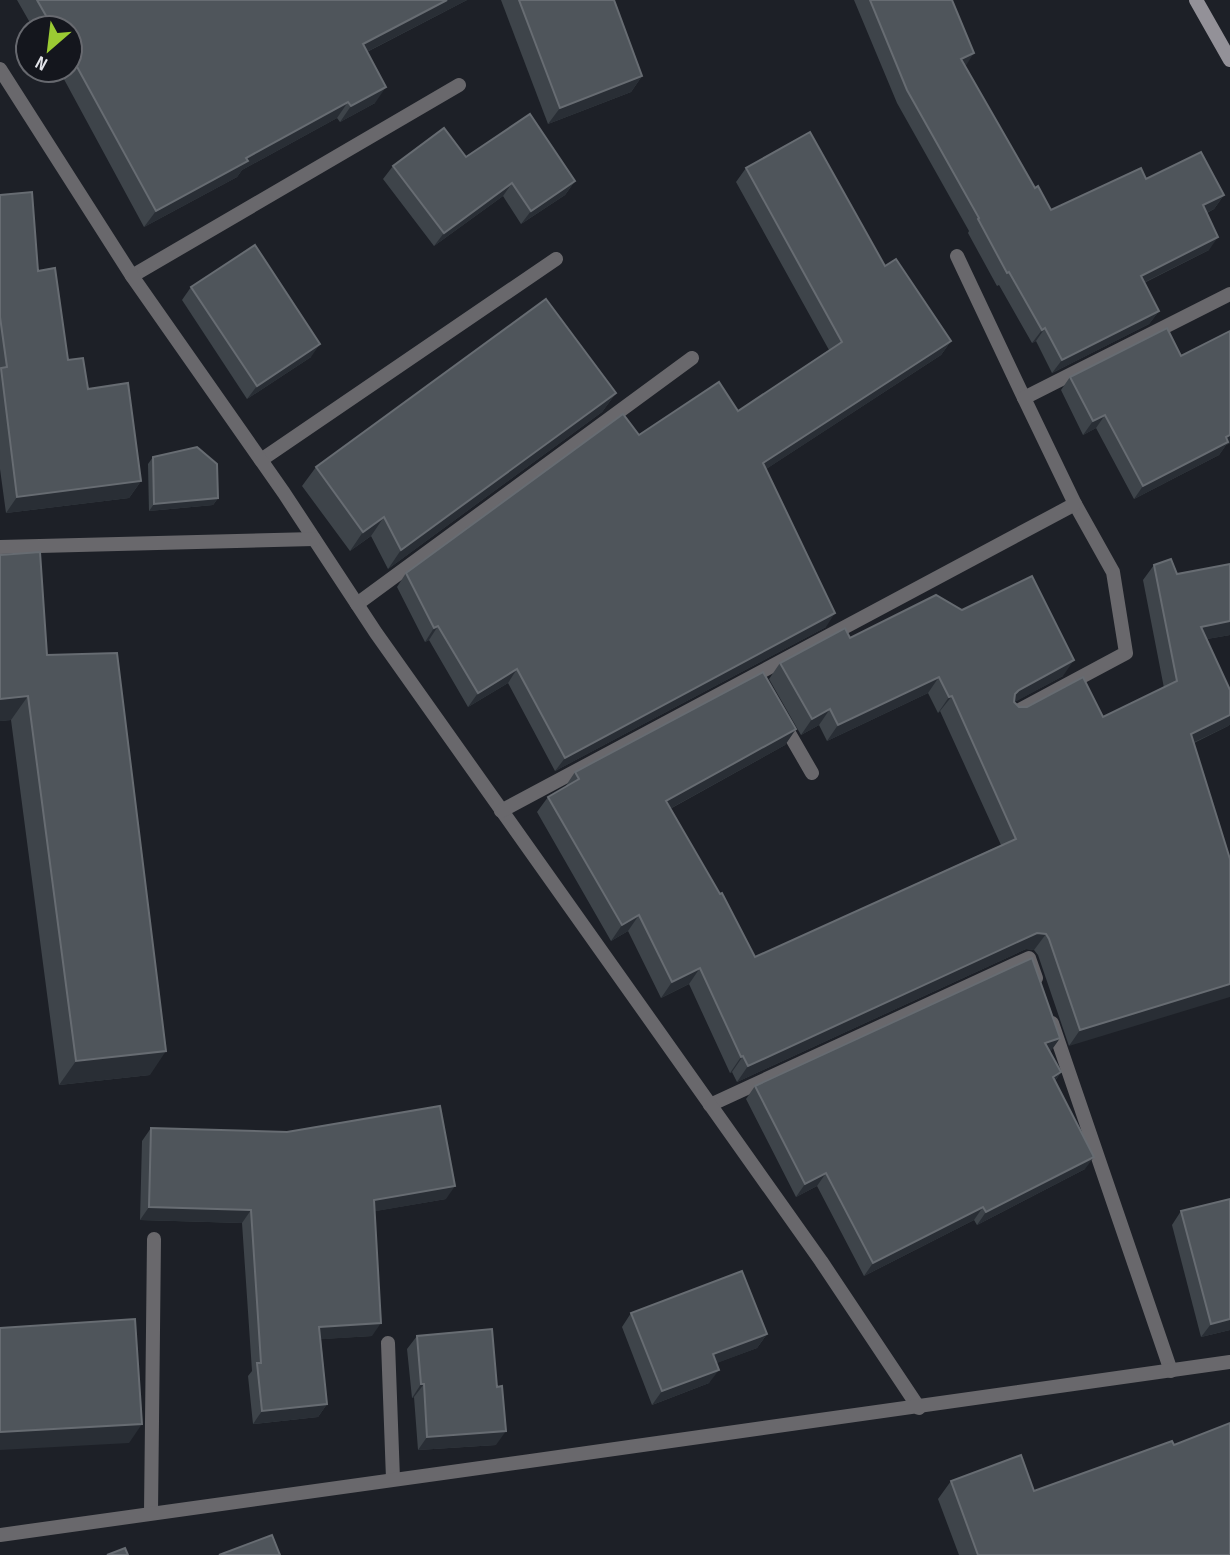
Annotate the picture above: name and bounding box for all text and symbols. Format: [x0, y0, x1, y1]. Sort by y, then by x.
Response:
north arrow [14, 14, 84, 84]
text: N [32, 50, 52, 75]

